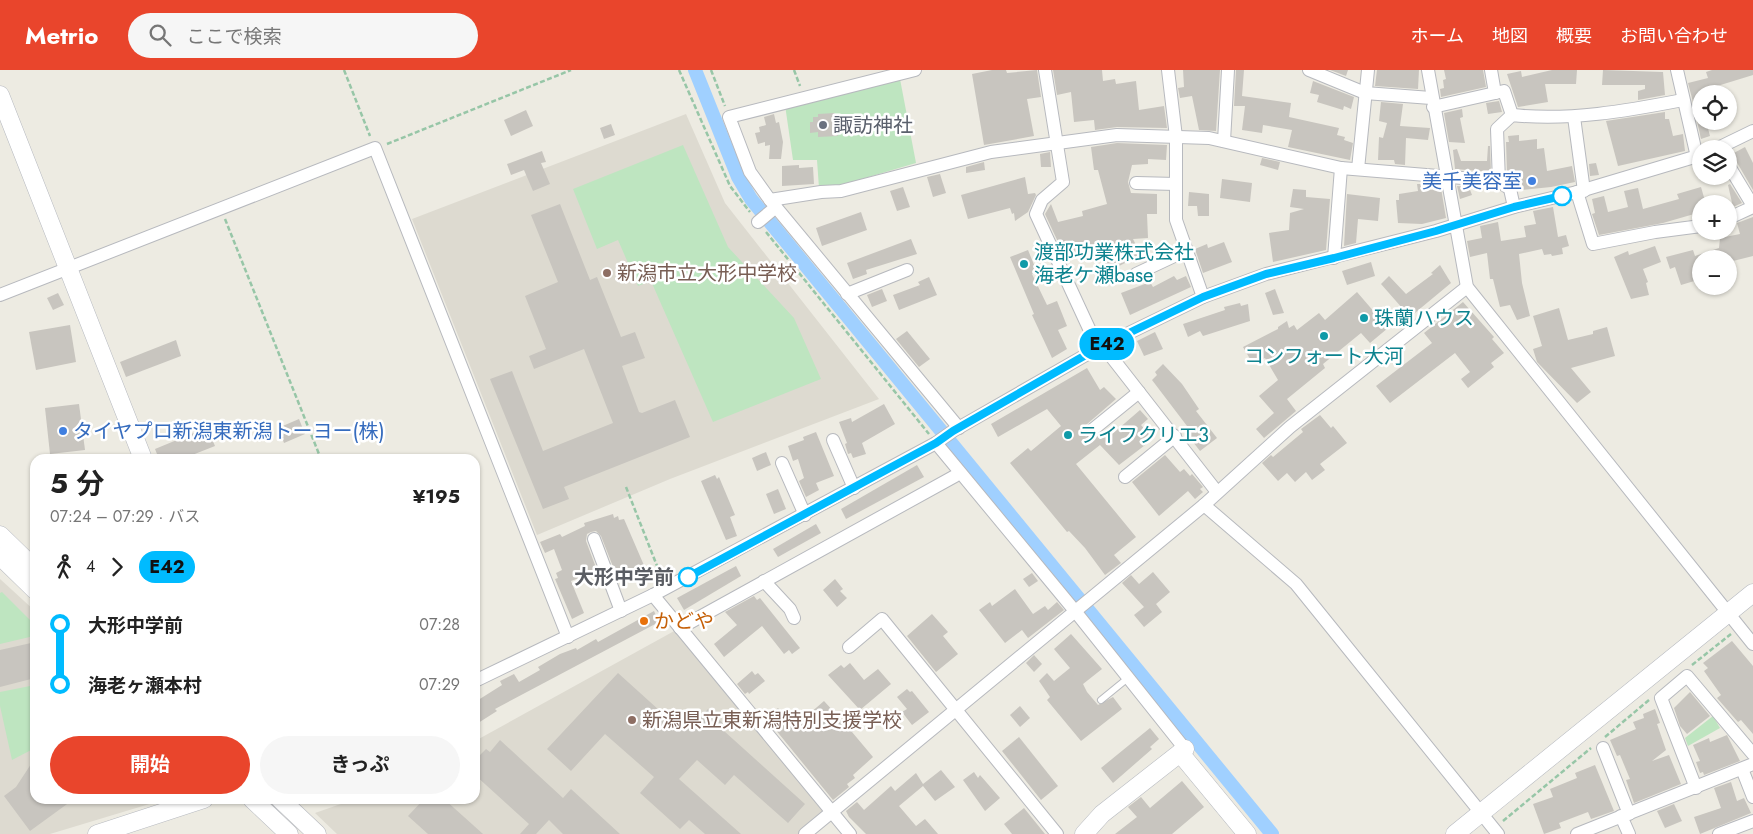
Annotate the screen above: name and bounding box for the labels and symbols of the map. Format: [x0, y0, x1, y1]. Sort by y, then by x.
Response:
place label: 諏訪神社 [833, 111, 913, 140]
marker: 諏訪神社 [817, 119, 829, 131]
place label: 美千美容室 [1422, 167, 1522, 196]
marker: 美千美容室 [1526, 175, 1538, 187]
unlabelled marker [1552, 186, 1572, 206]
place label: 渡部功業株式会社 海老ケ瀬base [1034, 238, 1194, 290]
marker: 渡部功業株式会社 海老ケ瀬base [1018, 258, 1030, 270]
place label: 新潟市立大形中学校 [617, 259, 797, 288]
marker: 新潟市立大形中学校 [601, 267, 613, 279]
place label: 珠蘭ハウス [1374, 304, 1474, 333]
marker: 珠蘭ハウス [1358, 312, 1370, 324]
line badge: E42 [1078, 328, 1136, 360]
marker: コンフォート大河 [1318, 330, 1330, 342]
place label: コンフォート大河 [1244, 342, 1404, 371]
place label: タイヤプロ新潟東新潟トーヨー(株) [73, 417, 385, 446]
place label: ライフクリエ3 [1078, 421, 1209, 450]
marker: タイヤプロ新潟東新潟トーヨー(株) [57, 425, 69, 437]
marker: ライフクリエ3 [1062, 429, 1074, 441]
place label: 大形中学前 [574, 563, 674, 592]
marker: 大形中学前 [678, 567, 698, 587]
place label: かどや [654, 607, 714, 636]
marker: かどや [638, 615, 650, 627]
place label: 新潟県立東新潟特別支援学校 [642, 706, 902, 735]
marker: 新潟県立東新潟特別支援学校 [626, 714, 638, 726]

